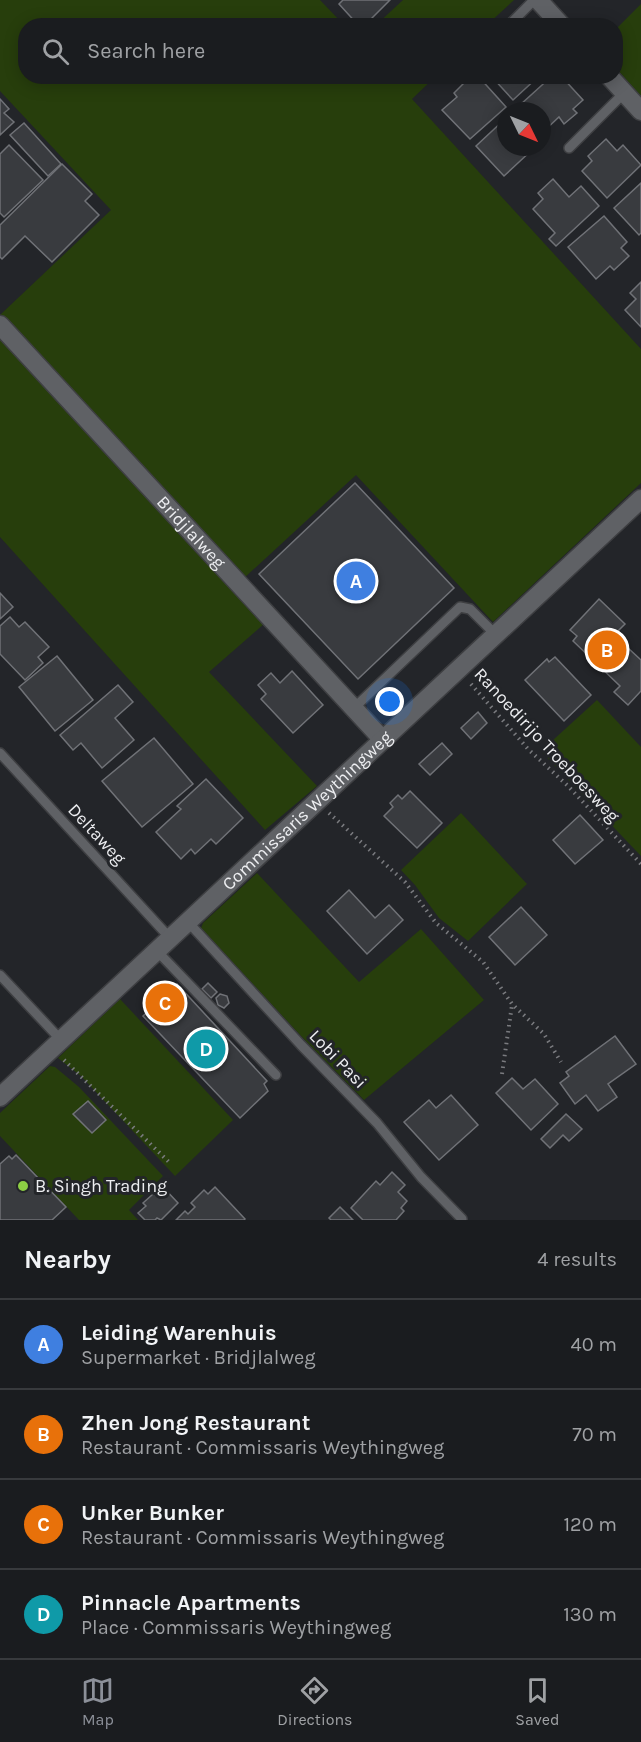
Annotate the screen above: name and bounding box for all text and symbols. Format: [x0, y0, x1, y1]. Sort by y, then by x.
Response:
search box [18, 18, 623, 84]
icon: search [39, 35, 72, 68]
text: Search here [87, 38, 205, 64]
north arrow [497, 102, 551, 156]
street label: Bridjlalweg [152, 491, 230, 573]
pin: A [336, 558, 376, 604]
pin: B [588, 628, 626, 672]
street label: Ranoedirijo Troeboesweg [470, 663, 624, 827]
your location [375, 687, 404, 716]
street label: Commissaris Weythingweg [218, 726, 397, 895]
street label: Deltaweg [63, 799, 131, 869]
pin: C [146, 980, 184, 1026]
street label: Lobi Pasi [305, 1025, 371, 1093]
pin: D [186, 1026, 226, 1072]
place label: B. Singh Trading [35, 1175, 167, 1197]
marker: B. Singh Trading [16, 1179, 30, 1193]
text: Nearby [24, 1244, 111, 1275]
text: 4 results [537, 1248, 617, 1271]
text: Leiding Warenhuis [81, 1320, 277, 1346]
text: A [37, 1333, 50, 1356]
text: 40 m [571, 1333, 617, 1356]
text: Supermarket · Bridjlalweg [81, 1346, 315, 1369]
text: Zhen Jong Restaurant [81, 1410, 310, 1436]
text: B [37, 1423, 50, 1446]
text: 70 m [572, 1423, 617, 1446]
text: Restaurant · Commissaris Weythingweg [81, 1436, 444, 1459]
text: Unker Bunker [81, 1500, 224, 1526]
text: C [37, 1513, 50, 1536]
text: 120 m [563, 1513, 617, 1536]
text: Restaurant · Commissaris Weythingweg [81, 1526, 444, 1549]
text: Pinnacle Apartments [81, 1590, 301, 1616]
text: D [37, 1603, 50, 1626]
text: 130 m [563, 1603, 617, 1626]
text: Place · Commissaris Weythingweg [81, 1616, 391, 1639]
tab: Map [81, 1674, 114, 1729]
tab: Directions [277, 1674, 352, 1729]
tab: Saved [515, 1674, 560, 1729]

